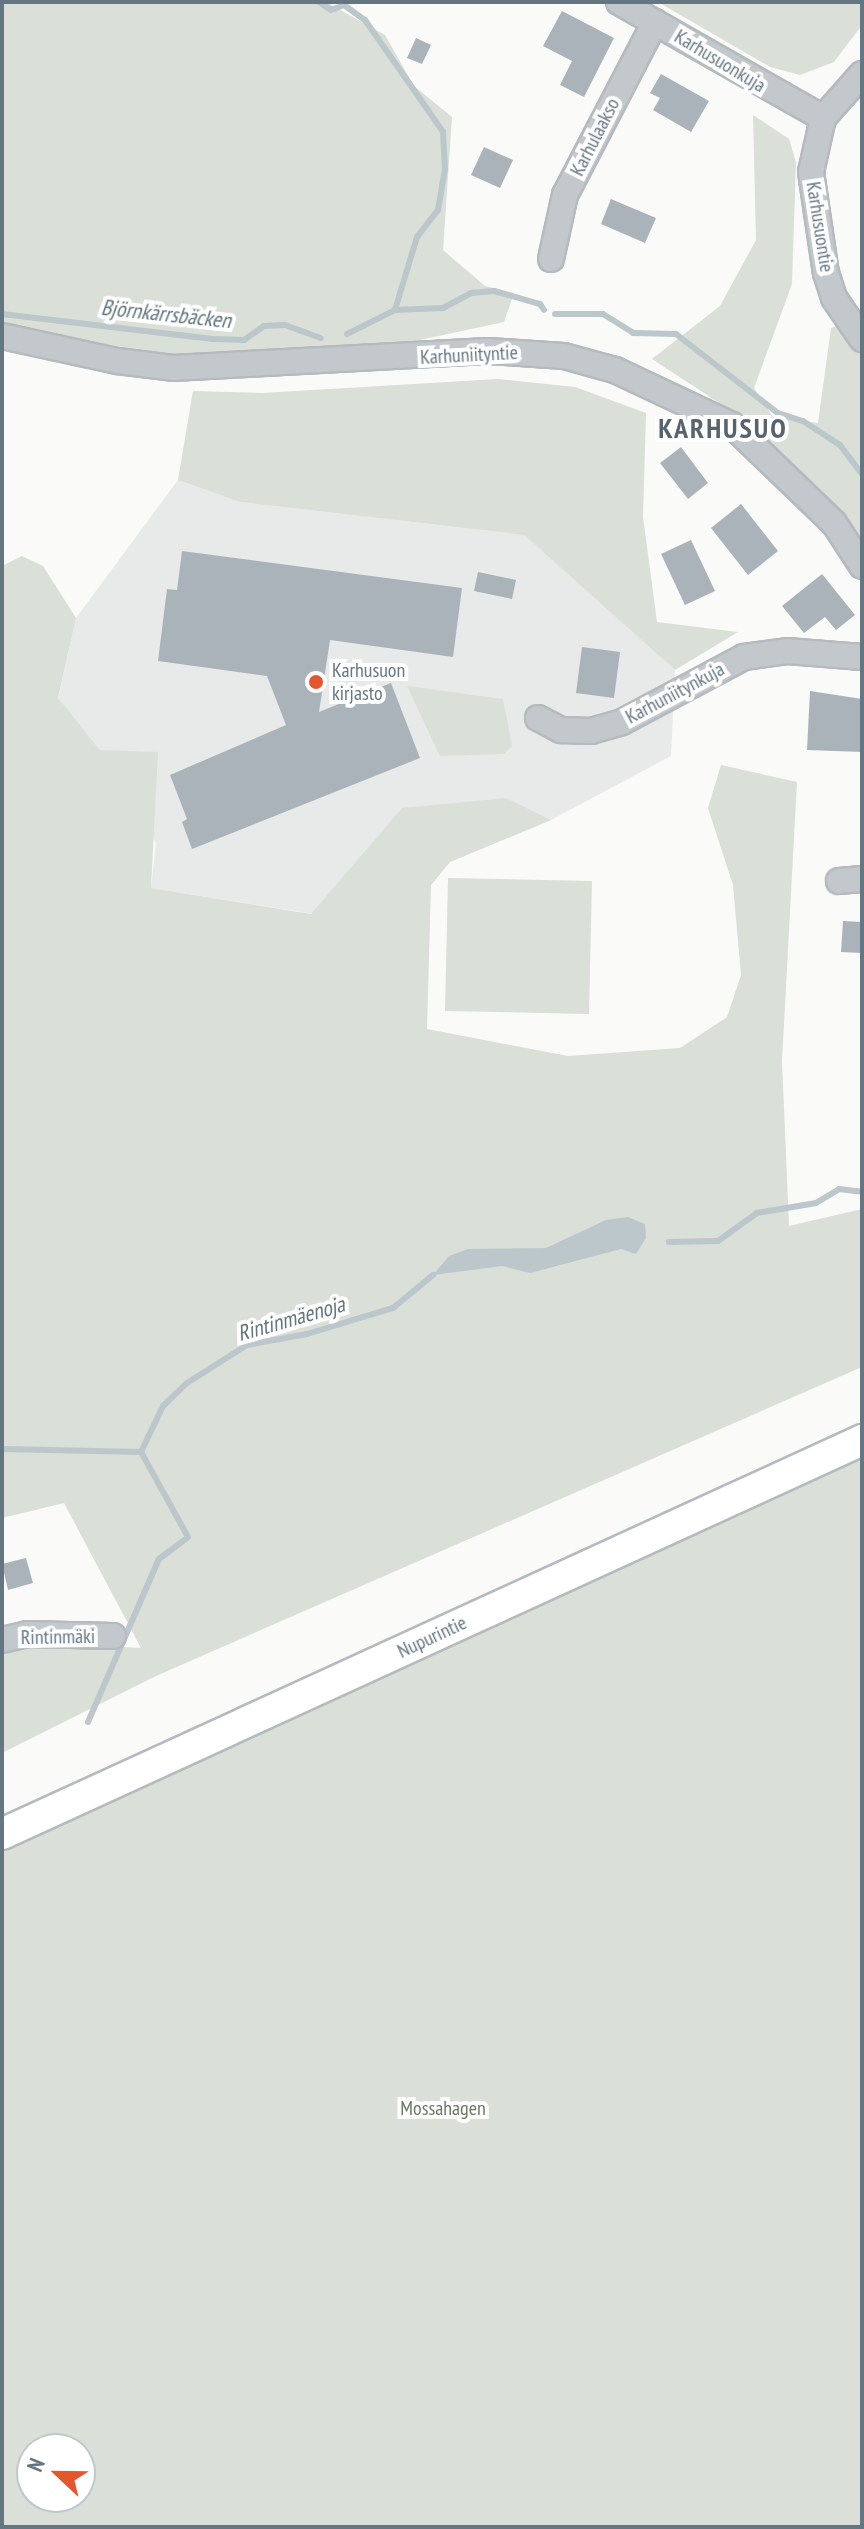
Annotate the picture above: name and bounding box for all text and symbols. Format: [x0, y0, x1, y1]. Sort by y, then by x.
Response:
street label: Karhusuonkuja [670, 24, 770, 98]
street label: Karhulaakso [565, 94, 625, 180]
street label: Karhusuontie [801, 180, 839, 274]
water label: Björnkärrsbäcken [100, 294, 232, 334]
street label: Karhuniityntie [420, 340, 518, 370]
district label: KARHUSUO [658, 411, 788, 445]
street label: Karhuniitynkuja [622, 657, 728, 729]
place label: Karhusuon kirjasto [332, 658, 405, 705]
marker: Karhusuon kirjasto [307, 673, 325, 691]
water label: Rintinmäenoja [234, 1291, 348, 1347]
street label: Nupurintie [394, 1611, 470, 1663]
street label: Rintinmäki [21, 1624, 95, 1650]
park label: Mossahagen [400, 2096, 486, 2120]
north arrow [16, 2433, 96, 2513]
text: N [20, 2454, 51, 2476]

